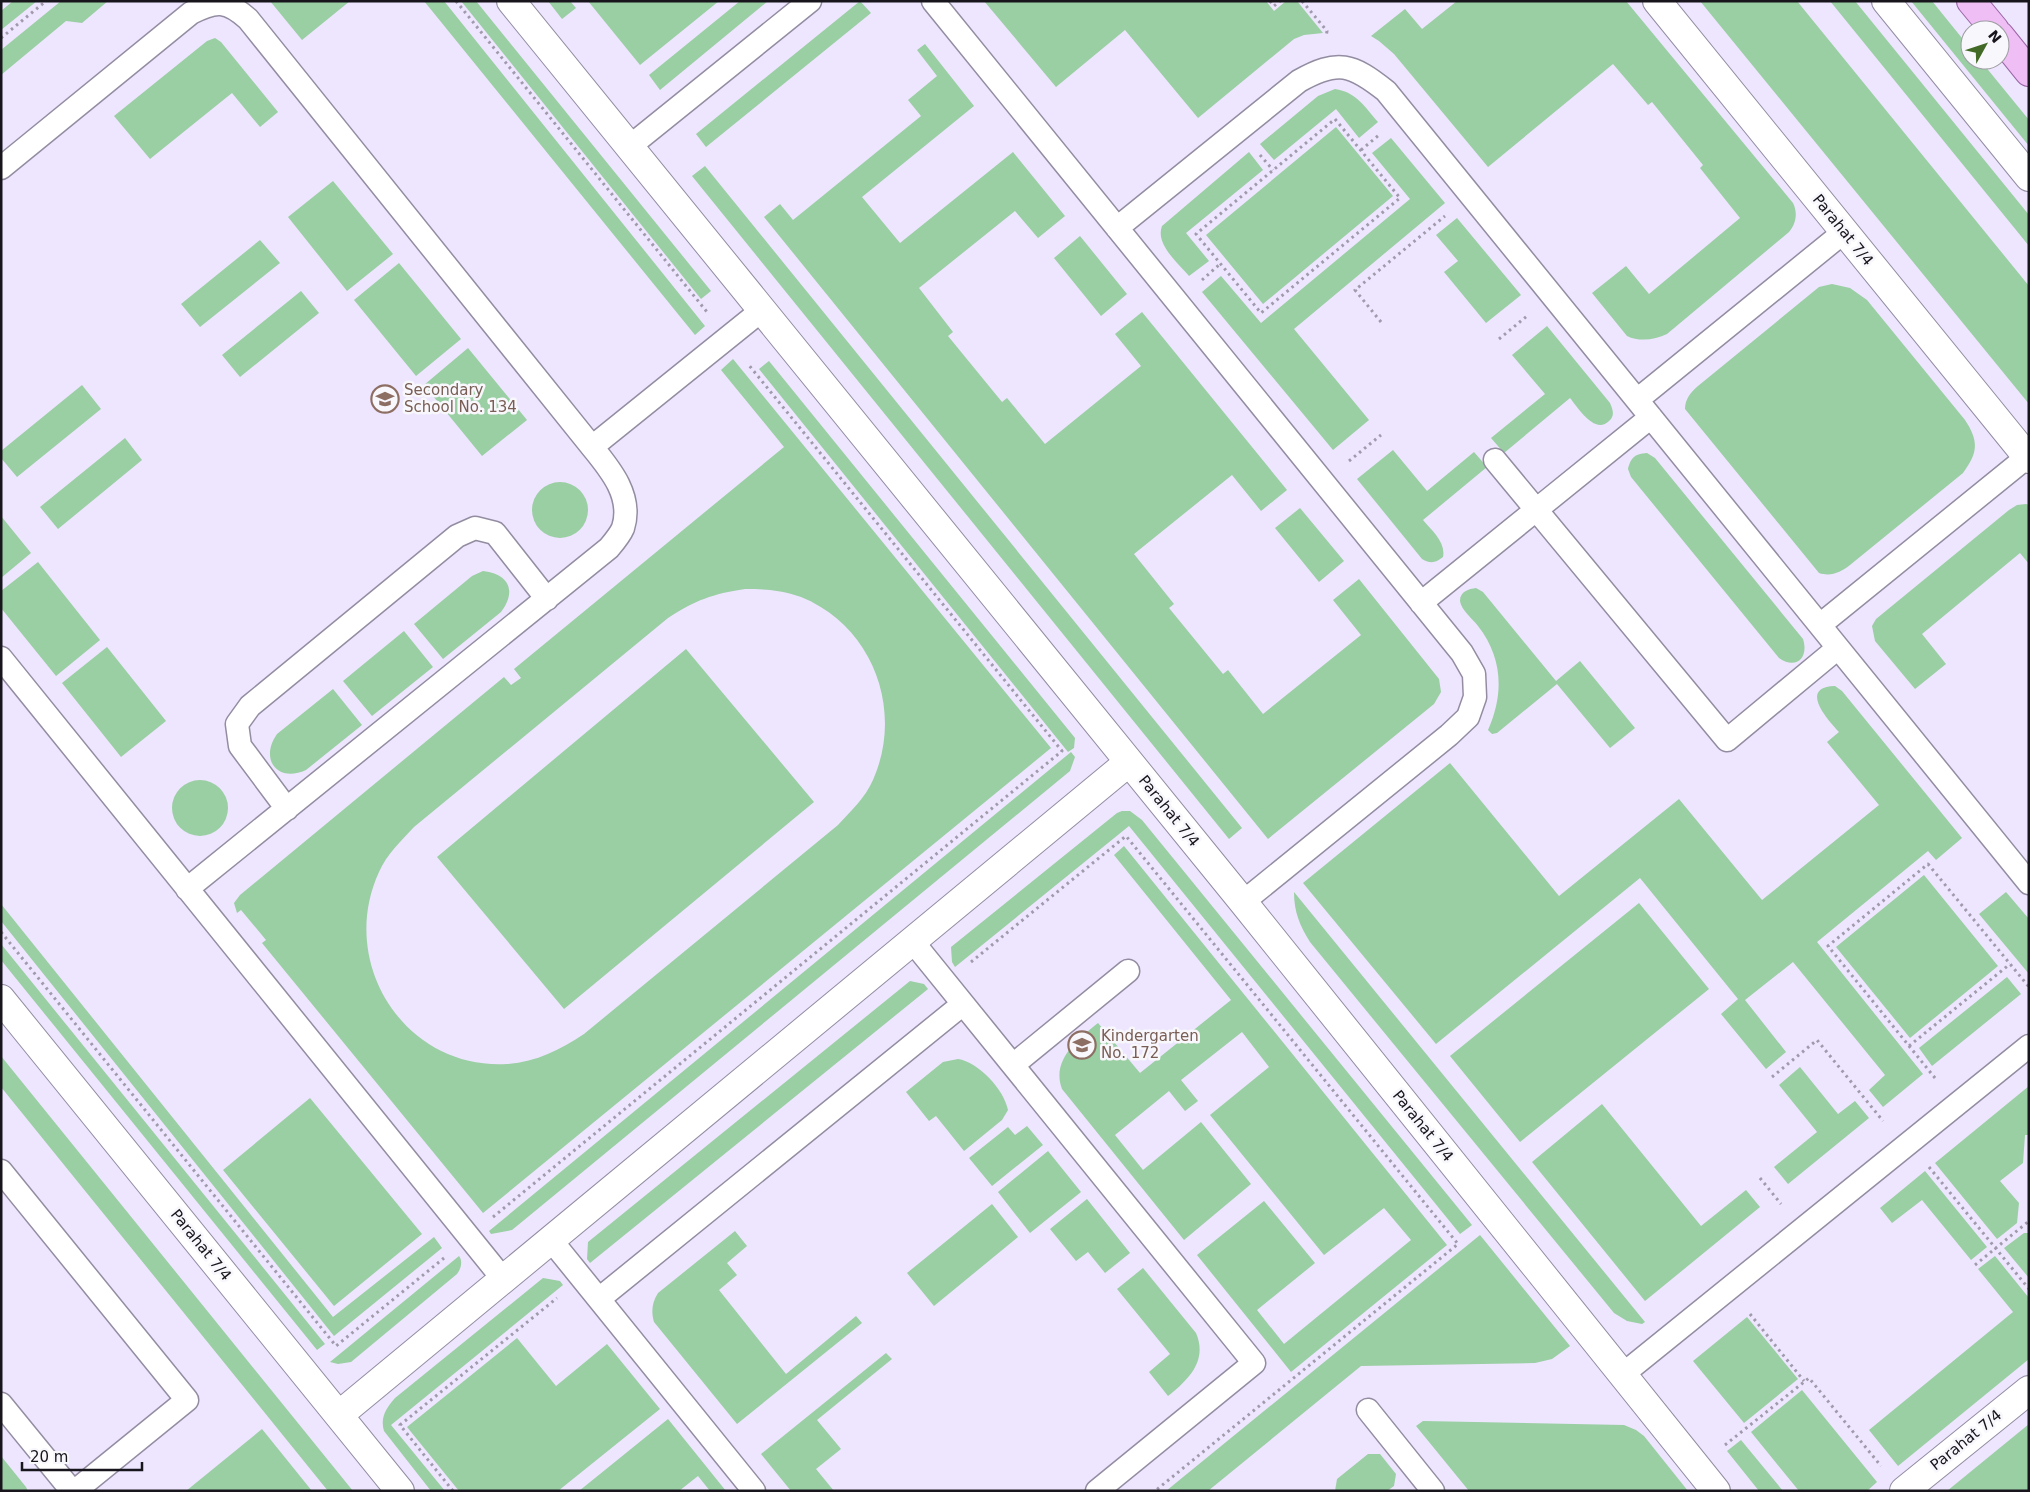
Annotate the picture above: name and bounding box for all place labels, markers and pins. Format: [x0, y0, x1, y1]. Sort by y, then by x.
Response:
place label: Secondary School No. 134 [404, 381, 517, 416]
school or university icon: Secondary School No. 134 [370, 384, 400, 414]
place label: Kindergarten No. 172 [1101, 1027, 1199, 1062]
school or university icon: Kindergarten No. 172 [1067, 1030, 1097, 1060]

